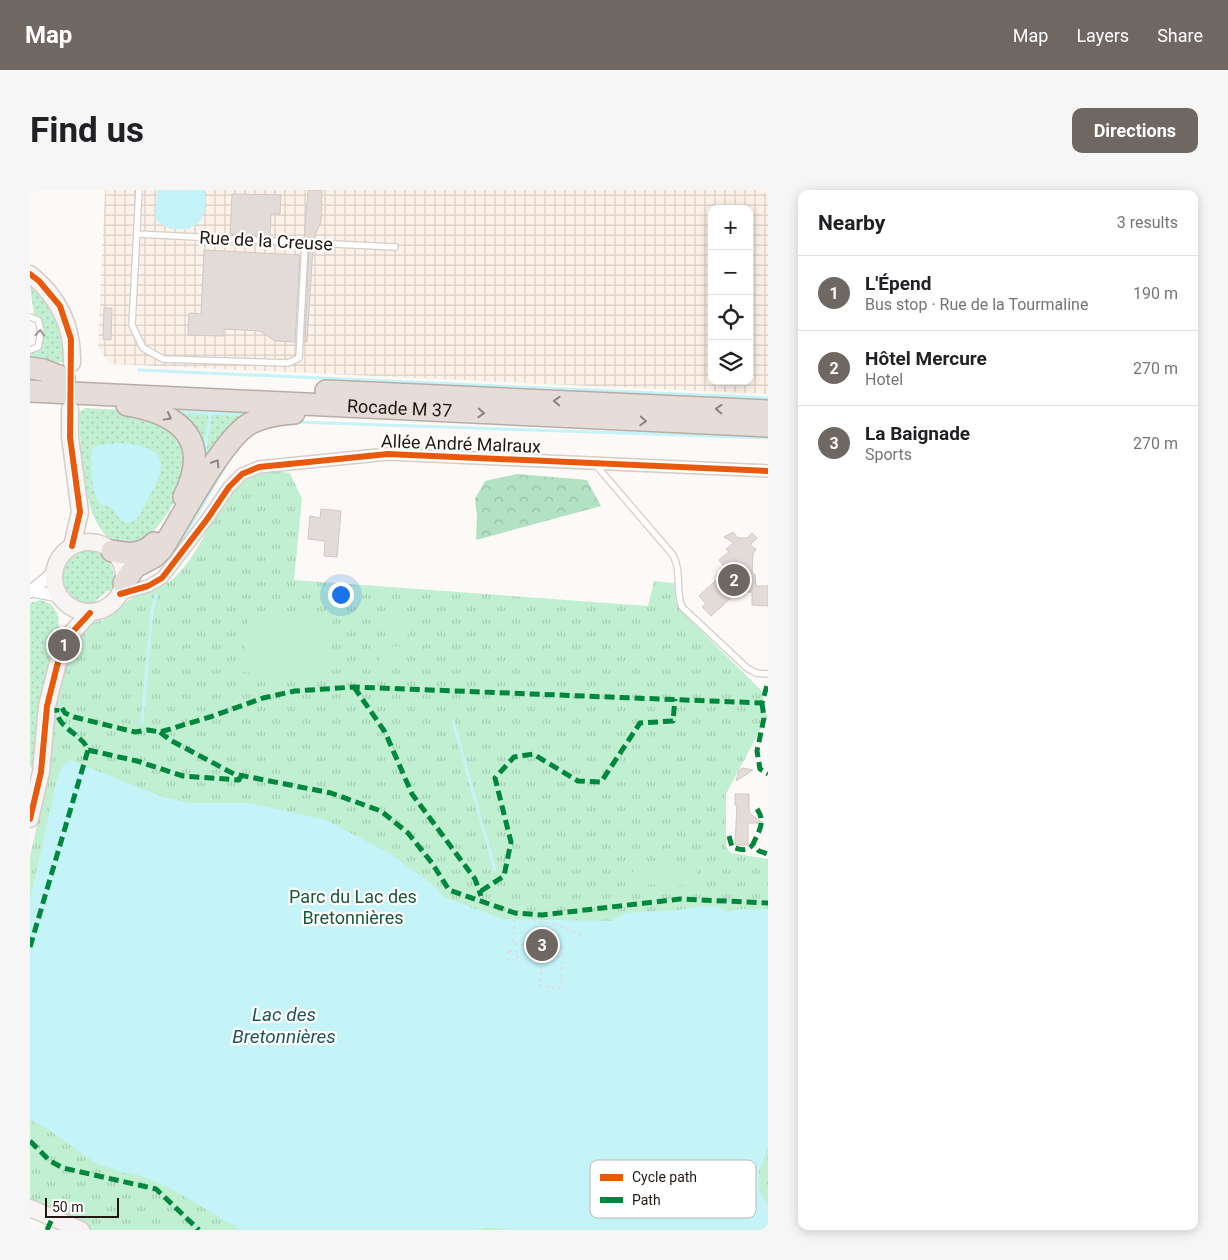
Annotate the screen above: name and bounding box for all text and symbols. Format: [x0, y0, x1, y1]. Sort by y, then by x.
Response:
text: Map [25, 21, 72, 49]
text: Map [1013, 25, 1048, 46]
text: Layers [1076, 25, 1129, 46]
text: Share [1157, 25, 1203, 46]
button: Directions [1072, 108, 1198, 153]
text: Find us [30, 110, 144, 151]
map controls [708, 205, 753, 385]
button: + [708, 205, 753, 250]
text: Nearby [818, 211, 885, 235]
text: 3 results [1117, 213, 1178, 232]
street label: Rue de la Creuse [199, 227, 333, 254]
button: − [708, 250, 753, 295]
text: L'Épend [865, 272, 931, 295]
text: 1 [829, 284, 839, 303]
text: 190 m [1133, 284, 1178, 303]
button: locate [708, 295, 753, 340]
text: Bus stop · Rue de la Tourmaline [865, 295, 1088, 314]
one-way arrow [35, 329, 46, 337]
button: layers [708, 340, 753, 385]
text: Hôtel Mercure [865, 347, 987, 370]
text: 2 [829, 359, 839, 378]
text: 270 m [1133, 359, 1178, 378]
text: Hotel [865, 370, 903, 389]
street label: Rocade M 37 [347, 395, 453, 421]
one-way arrow [553, 396, 561, 407]
one-way arrow [715, 403, 723, 414]
one-way arrow [477, 408, 485, 419]
one-way arrow [163, 411, 172, 421]
one-way arrow [639, 415, 647, 426]
text: La Baignade [865, 422, 970, 445]
street label: Allée André Malraux [381, 430, 541, 457]
text: 3 [829, 434, 839, 453]
text: 270 m [1133, 434, 1178, 453]
text: Sports [865, 445, 912, 464]
one-way arrow [209, 460, 219, 469]
pin: 2 [718, 561, 750, 599]
your location [328, 582, 354, 608]
pin: 1 [48, 626, 80, 664]
park label: Parc du Lac des Bretonnières [289, 886, 417, 928]
pin: 3 [526, 926, 558, 964]
water label: Lac des Bretonnières [232, 1003, 336, 1048]
legend [590, 1160, 756, 1218]
text: Cycle path [632, 1169, 697, 1185]
text: Path [632, 1192, 661, 1208]
scale bar [45, 1195, 119, 1218]
text: 50 m [52, 1199, 84, 1215]

